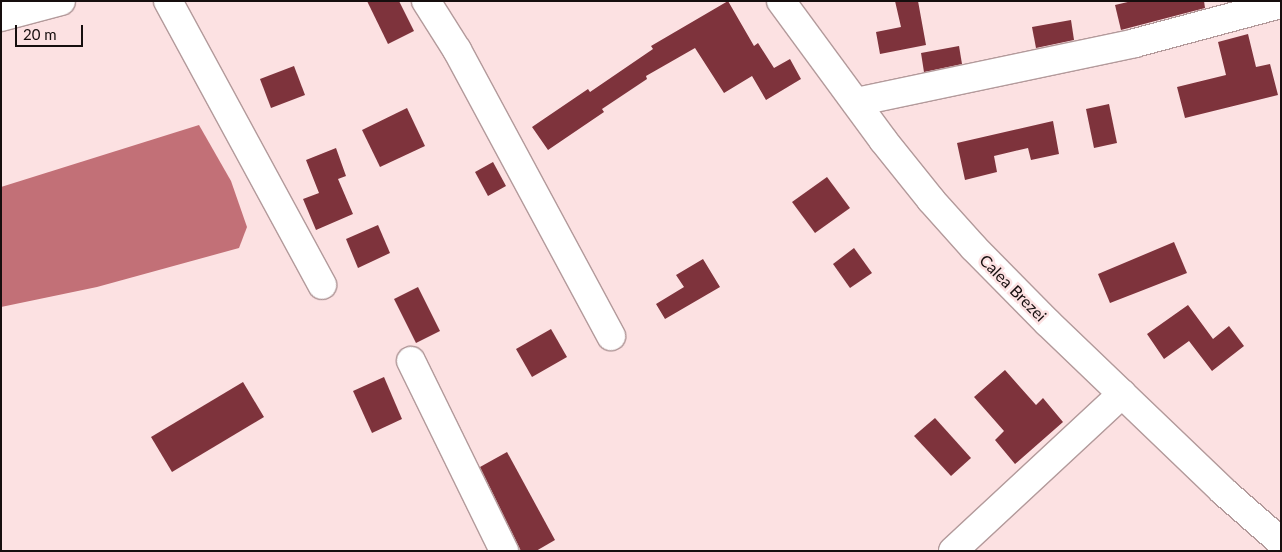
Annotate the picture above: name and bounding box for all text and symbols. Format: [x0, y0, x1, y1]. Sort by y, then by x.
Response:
scale bar [18, 15, 85, 47]
text: 20 m [23, 25, 57, 43]
street label: Calea Brezei [976, 251, 1050, 325]

